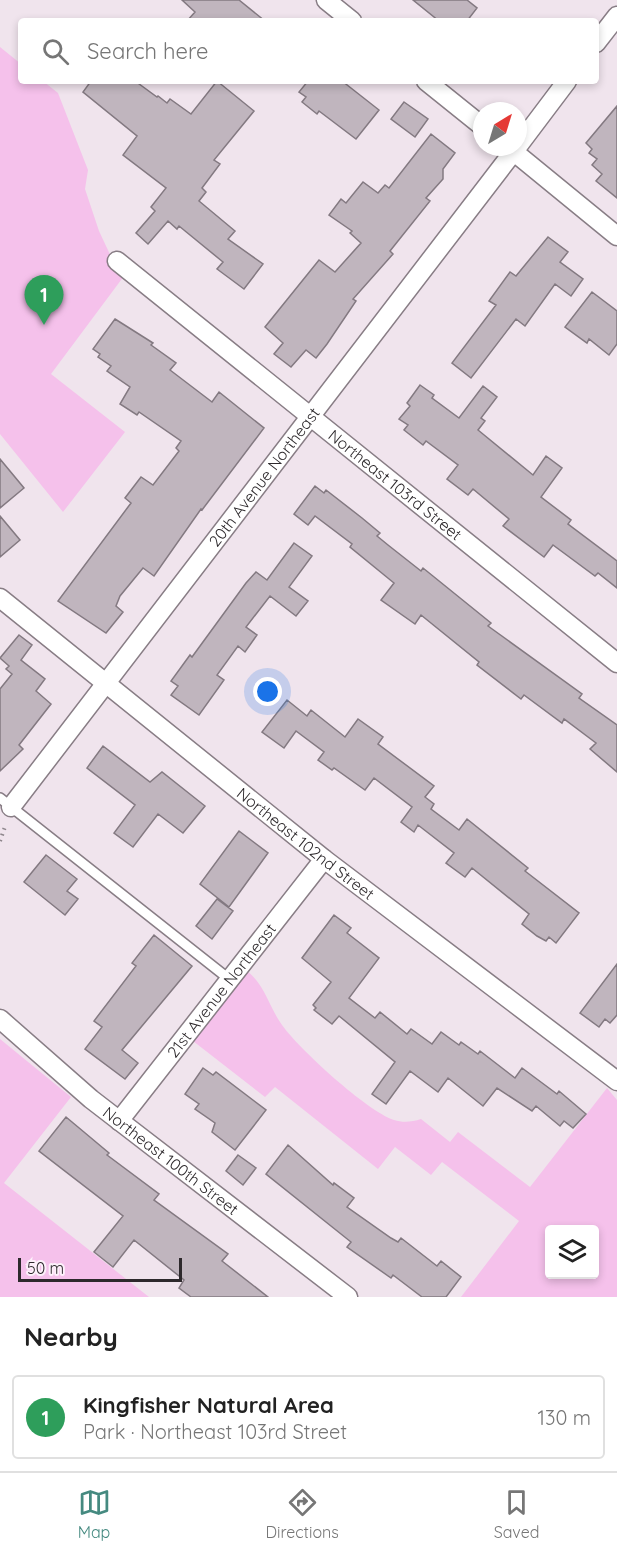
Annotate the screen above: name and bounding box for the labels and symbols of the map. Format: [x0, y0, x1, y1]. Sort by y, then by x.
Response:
north arrow [473, 102, 527, 156]
pin: 1 [24, 276, 63, 325]
street label: 20th Avenue Northeast [204, 403, 324, 550]
street label: Northeast 103rd Street [324, 425, 466, 544]
your location [253, 677, 282, 706]
street label: Northeast 102nd Street [233, 783, 378, 904]
street label: 21st Avenue Northeast [163, 919, 280, 1061]
street label: Northeast 100th Street [99, 1102, 243, 1219]
scale bar [18, 1255, 182, 1282]

